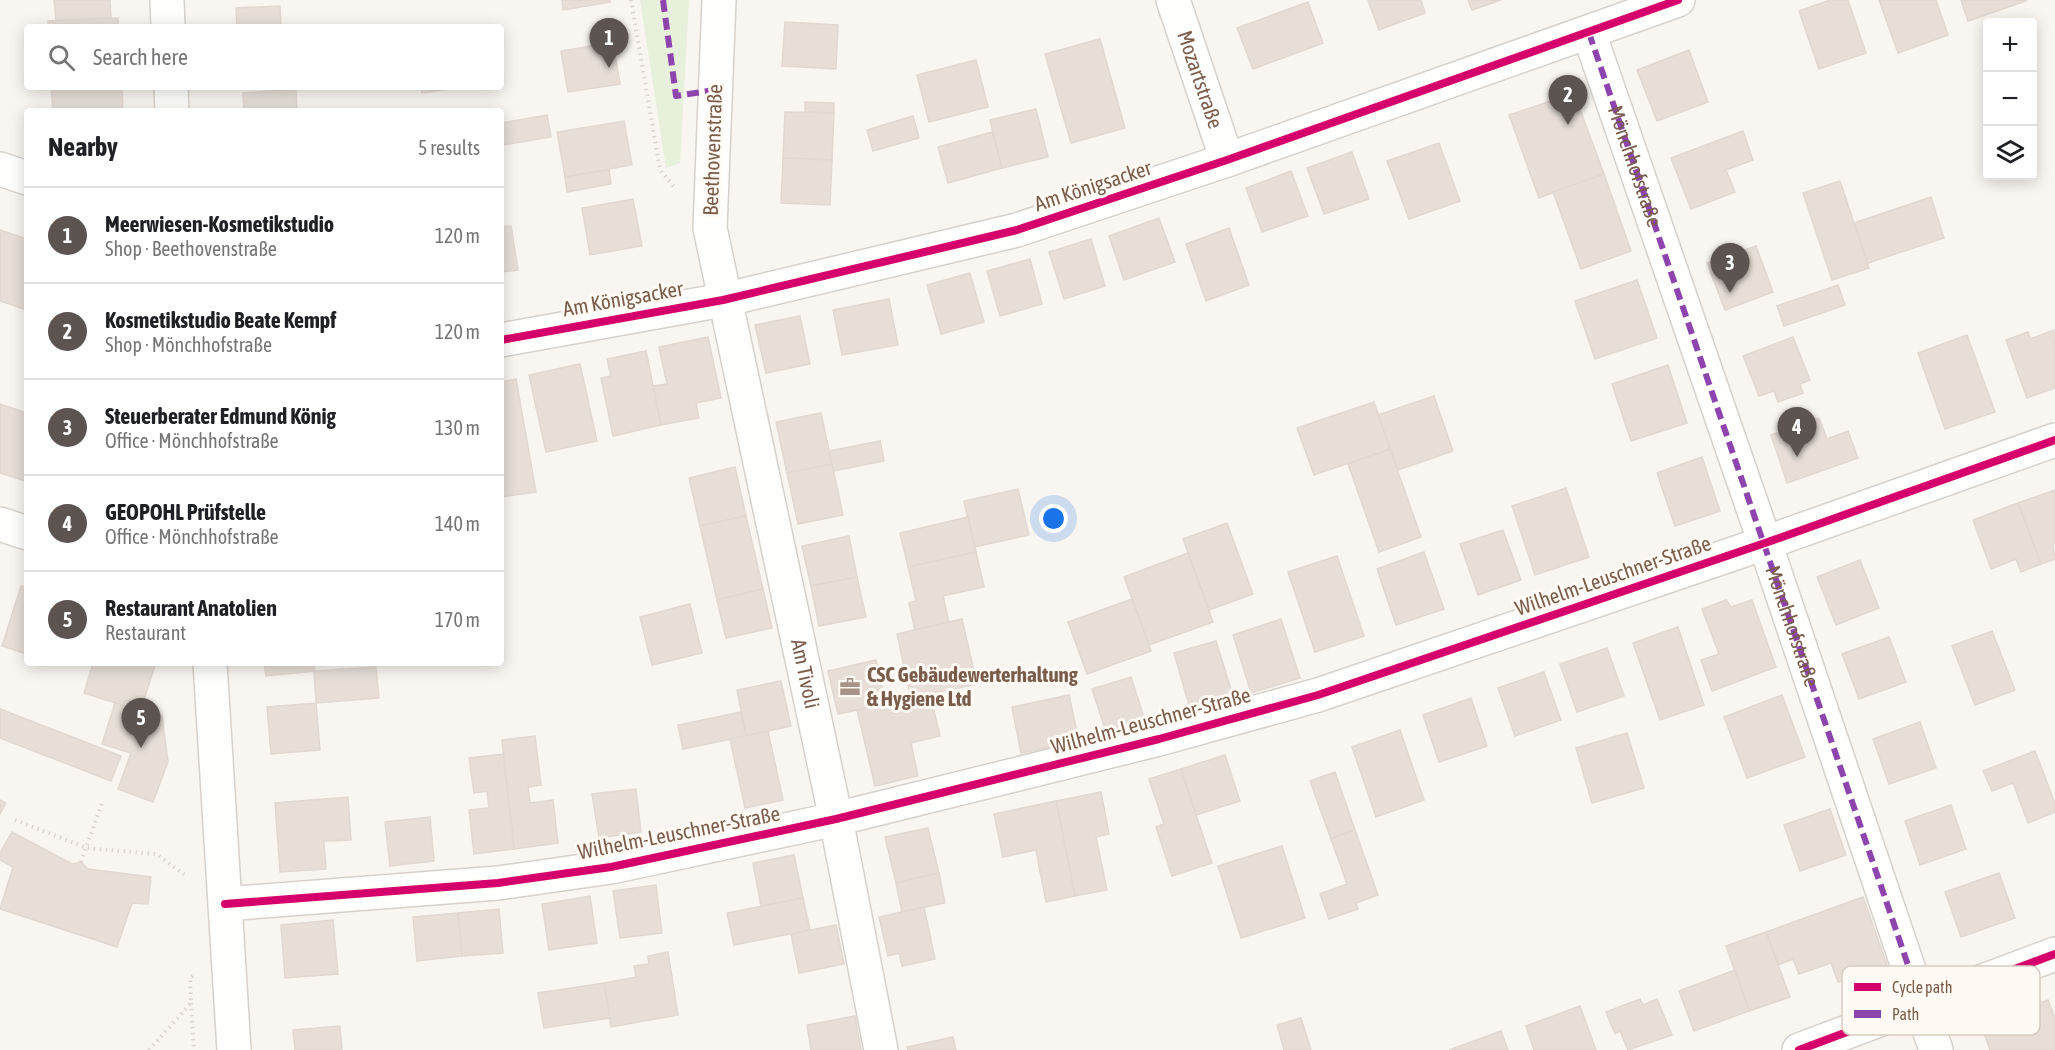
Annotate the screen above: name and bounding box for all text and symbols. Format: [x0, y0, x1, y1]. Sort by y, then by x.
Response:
map controls [1983, 18, 2037, 180]
button: + [1983, 18, 2037, 72]
pin: 1 [590, 19, 628, 68]
search box [24, 24, 504, 90]
street label: Mozartstraße [1173, 27, 1228, 131]
icon: search [45, 41, 78, 74]
text: Search here [93, 44, 188, 70]
button: − [1983, 72, 2037, 126]
pin: 2 [1548, 76, 1588, 125]
street label: Beethovenstraße [698, 84, 726, 216]
street label: Mönchhofstraße [1604, 102, 1667, 230]
button: layers [1983, 126, 2037, 180]
text: Nearby [48, 132, 118, 162]
text: 5 results [418, 136, 480, 159]
street label: Am Königsacker [1031, 155, 1155, 215]
text: Meerwiesen-Kosmetikstudio [105, 211, 334, 237]
text: 1 [63, 224, 72, 247]
text: 120 m [435, 224, 480, 247]
text: Shop · Beethovenstraße [105, 237, 277, 260]
pin: 3 [1710, 244, 1750, 293]
street label: Am Königsacker [561, 276, 686, 320]
text: Kosmetikstudio Beate Kempf [105, 307, 336, 333]
text: 2 [63, 320, 72, 343]
text: 120 m [435, 320, 480, 343]
text: Shop · Mönchhofstraße [105, 333, 272, 356]
text: Steuerberater Edmund König [105, 403, 336, 429]
pin: 4 [1778, 408, 1816, 457]
text: 3 [63, 416, 72, 439]
text: 130 m [435, 416, 480, 439]
text: Office · Mönchhofstraße [105, 429, 279, 452]
text: GEOPOHL Prüfstelle [105, 499, 266, 525]
your location [1039, 504, 1068, 533]
text: 4 [63, 512, 72, 535]
text: 140 m [435, 512, 480, 535]
text: Office · Mönchhofstraße [105, 525, 279, 548]
street label: Wilhelm-Leuschner-Straße [1512, 530, 1714, 620]
street label: Mönchhofstraße [1761, 562, 1825, 690]
text: Restaurant Anatolien [105, 595, 277, 621]
text: 5 [63, 608, 72, 631]
text: 170 m [435, 608, 480, 631]
text: Restaurant [105, 621, 186, 644]
street label: Am Tivoli [787, 637, 825, 711]
place label: CSC Gebäudewerterhaltung & Hygiene Ltd [867, 662, 1079, 710]
office icon: CSC Gebäudewerterhaltung & Hygiene Ltd [838, 675, 862, 699]
street label: Wilhelm-Leuschner-Straße [1048, 682, 1253, 758]
pin: 5 [122, 698, 160, 748]
street label: Wilhelm-Leuschner-Straße [576, 801, 782, 863]
legend [1842, 966, 2040, 1035]
text: Cycle path [1892, 978, 1952, 997]
text: Path [1892, 1005, 1919, 1023]

